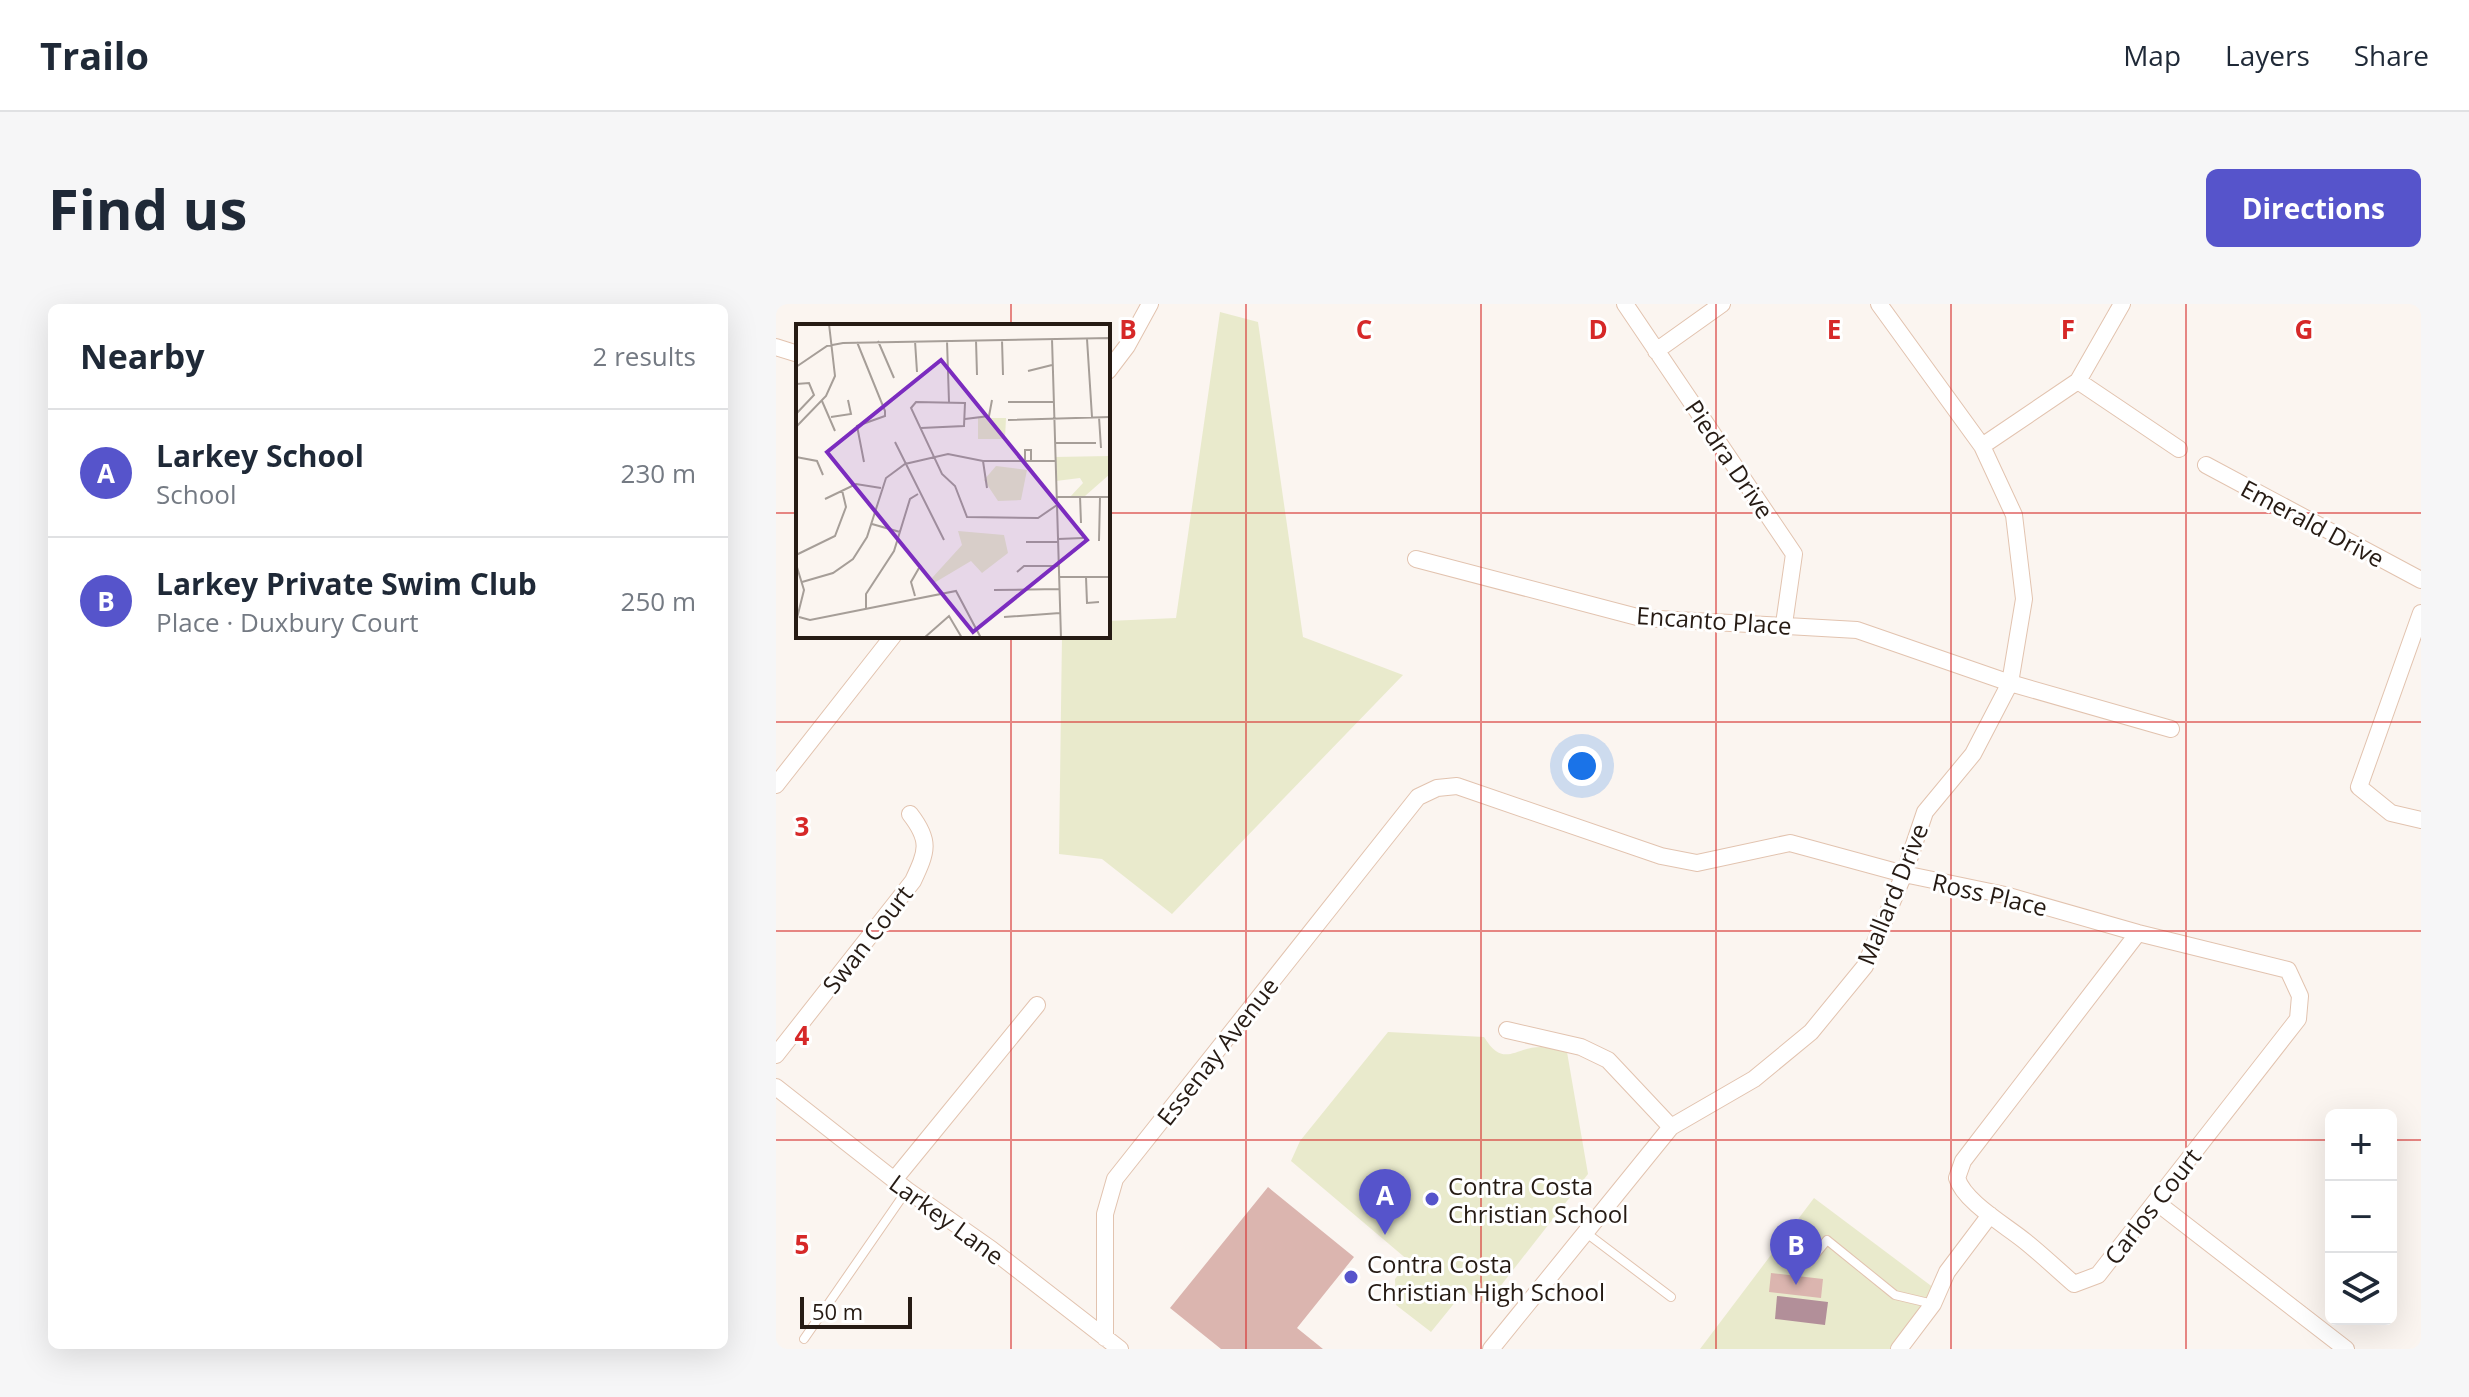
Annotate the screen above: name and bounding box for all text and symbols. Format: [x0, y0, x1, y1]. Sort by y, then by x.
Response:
text: Trailo [40, 29, 149, 81]
text: Map [2123, 36, 2181, 74]
text: Layers [2225, 36, 2310, 74]
text: Share [2354, 36, 2429, 74]
button: Directions [2206, 169, 2421, 247]
text: Find us [48, 170, 247, 246]
text: B [1119, 311, 1137, 347]
text: C [1356, 311, 1372, 347]
text: D [1588, 311, 1608, 347]
text: E [1827, 311, 1841, 347]
text: F [2061, 311, 2075, 347]
text: G [2295, 311, 2313, 347]
inset map [796, 324, 1110, 638]
text: Nearby [80, 333, 205, 379]
text: 2 results [593, 338, 696, 374]
street label: Piedra Drive [1678, 393, 1782, 525]
text: Larkey School [156, 435, 364, 476]
text: A [97, 455, 115, 491]
text: 230 m [621, 455, 696, 491]
street label: Emerald Drive [2236, 471, 2390, 575]
text: School [156, 476, 237, 512]
text: Larkey Private Swim Club [156, 563, 537, 604]
text: B [97, 583, 115, 619]
text: 250 m [621, 583, 696, 619]
street label: Encanto Place [1635, 598, 1793, 642]
text: Place · Duxbury Court [156, 604, 419, 640]
your location [1562, 746, 1602, 786]
text: 3 [795, 808, 809, 844]
street label: Mallard Drive [1849, 818, 1935, 970]
street label: Ross Place [1929, 865, 2051, 923]
street label: Swan Court [814, 878, 920, 1000]
street label: Essenay Avenue [1149, 970, 1285, 1132]
text: 4 [795, 1017, 810, 1053]
map controls [2325, 1109, 2397, 1325]
button: + [2325, 1109, 2397, 1181]
street label: Carlos Court [2096, 1141, 2208, 1271]
street label: Larkey Lane [883, 1166, 1011, 1272]
pin: A [1359, 1169, 1411, 1235]
place label: Contra Costa Christian School [1448, 1169, 1628, 1230]
button: − [2325, 1181, 2397, 1253]
marker: Contra Costa Christian School [1423, 1190, 1441, 1208]
pin: B [1770, 1219, 1822, 1285]
text: 5 [795, 1226, 809, 1262]
place label: Contra Costa Christian High School [1367, 1247, 1605, 1308]
button: layers [2325, 1253, 2397, 1325]
marker: Contra Costa Christian High School [1342, 1268, 1360, 1286]
scale bar [800, 1293, 912, 1329]
text: 50 m [812, 1296, 863, 1326]

